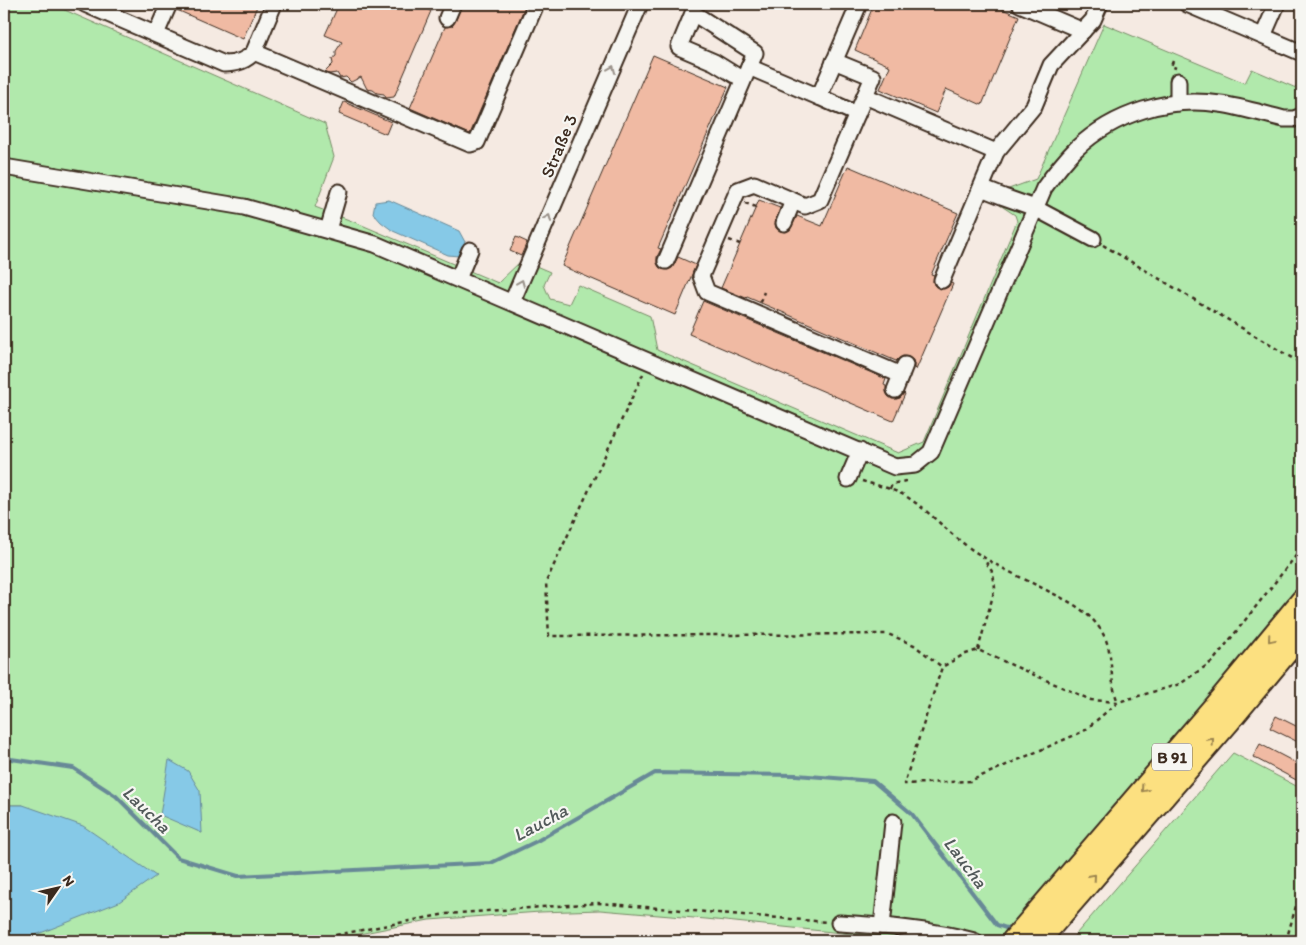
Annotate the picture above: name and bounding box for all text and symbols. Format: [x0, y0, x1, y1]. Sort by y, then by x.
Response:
one-way arrow [606, 65, 617, 74]
street label: Straße 3 [536, 111, 582, 181]
one-way arrow [542, 214, 553, 223]
one-way arrow [514, 279, 525, 288]
one-way arrow [1268, 633, 1277, 642]
one-way arrow [1206, 737, 1215, 746]
road number: B 91 [1152, 744, 1192, 770]
water label: Laucha [118, 781, 176, 838]
one-way arrow [1140, 784, 1149, 793]
water label: Laucha [509, 799, 572, 846]
water label: Laucha [939, 832, 992, 893]
north arrow [32, 862, 82, 912]
text: N [59, 872, 78, 890]
one-way arrow [1088, 873, 1097, 882]

